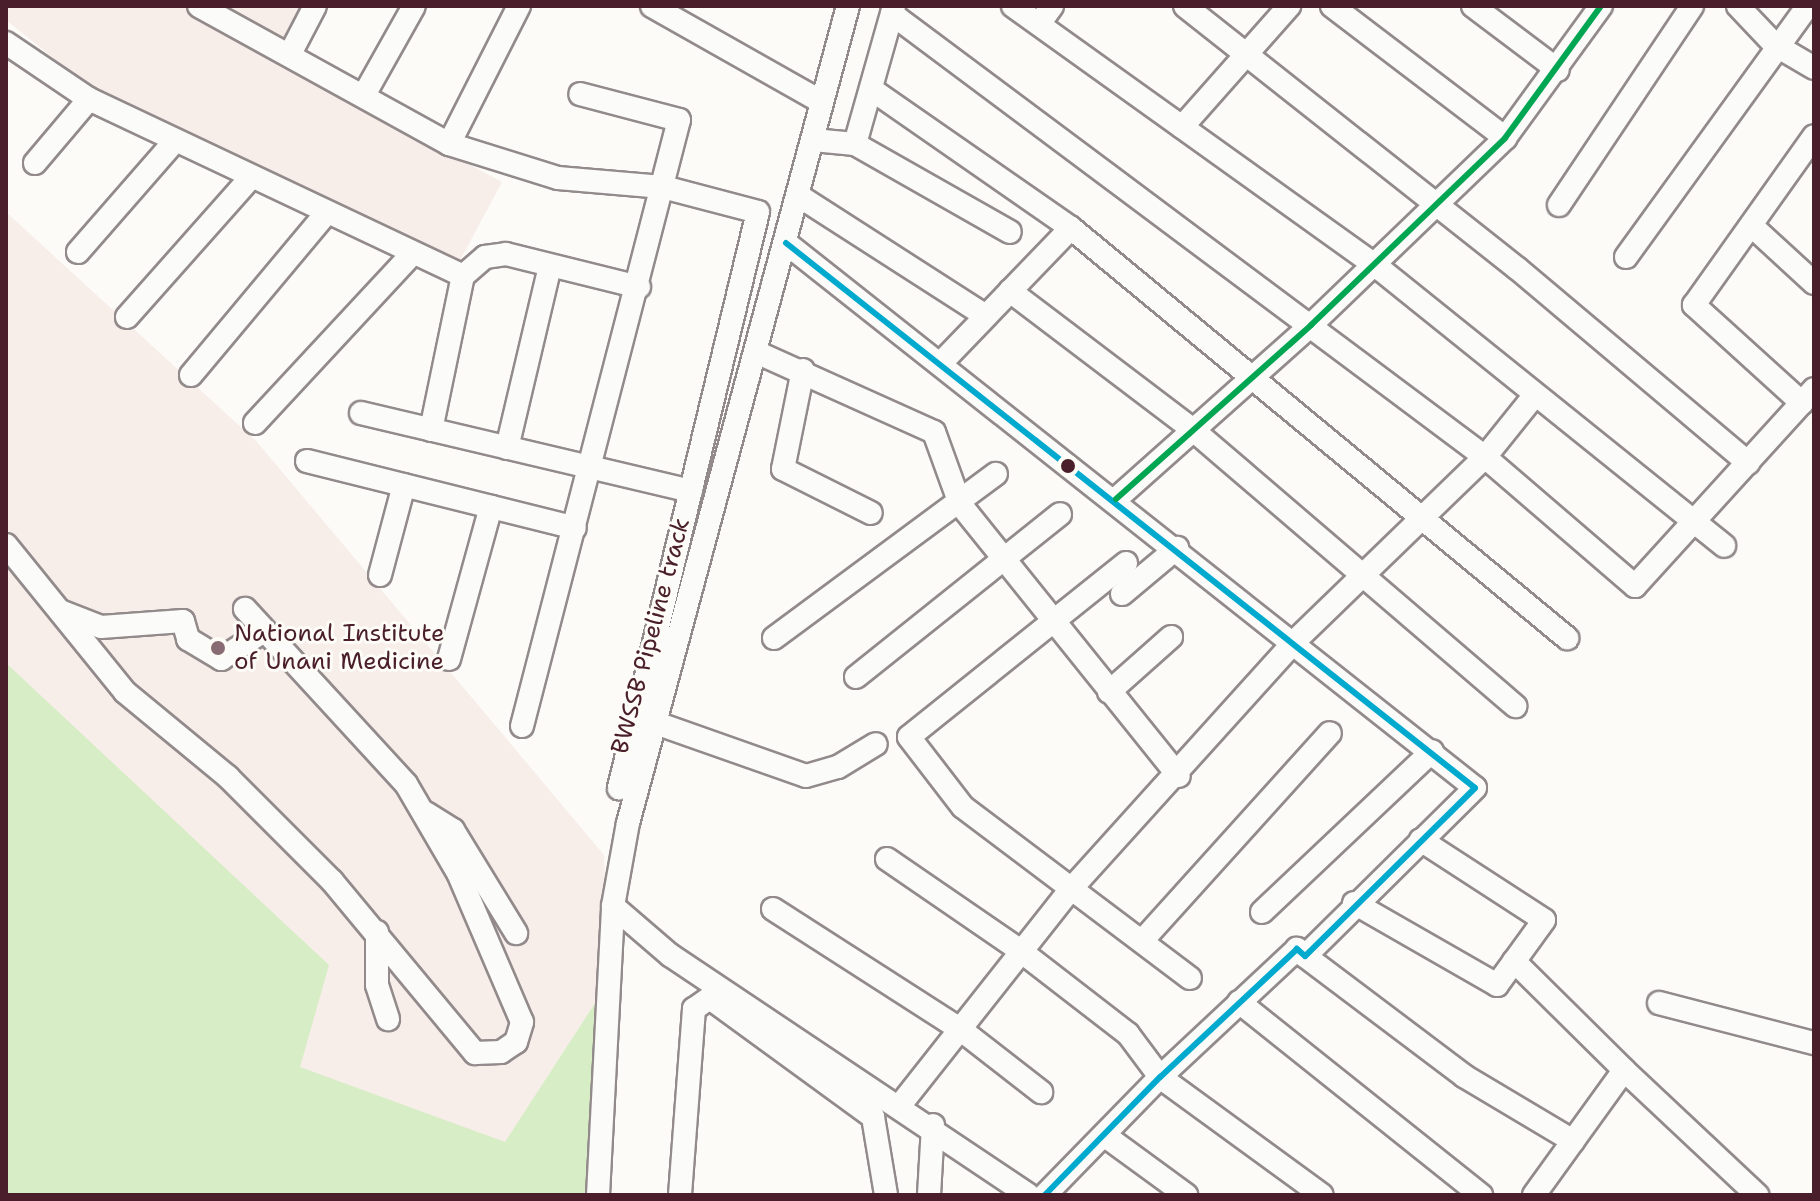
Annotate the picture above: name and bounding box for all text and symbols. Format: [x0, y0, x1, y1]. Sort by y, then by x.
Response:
unlabelled marker [1060, 458, 1076, 474]
street label: BWSSB Pipeline track [606, 515, 696, 757]
place label: National Institute of Unani Medicine [234, 620, 445, 676]
marker: National Institute of Unani Medicine [209, 639, 227, 657]

